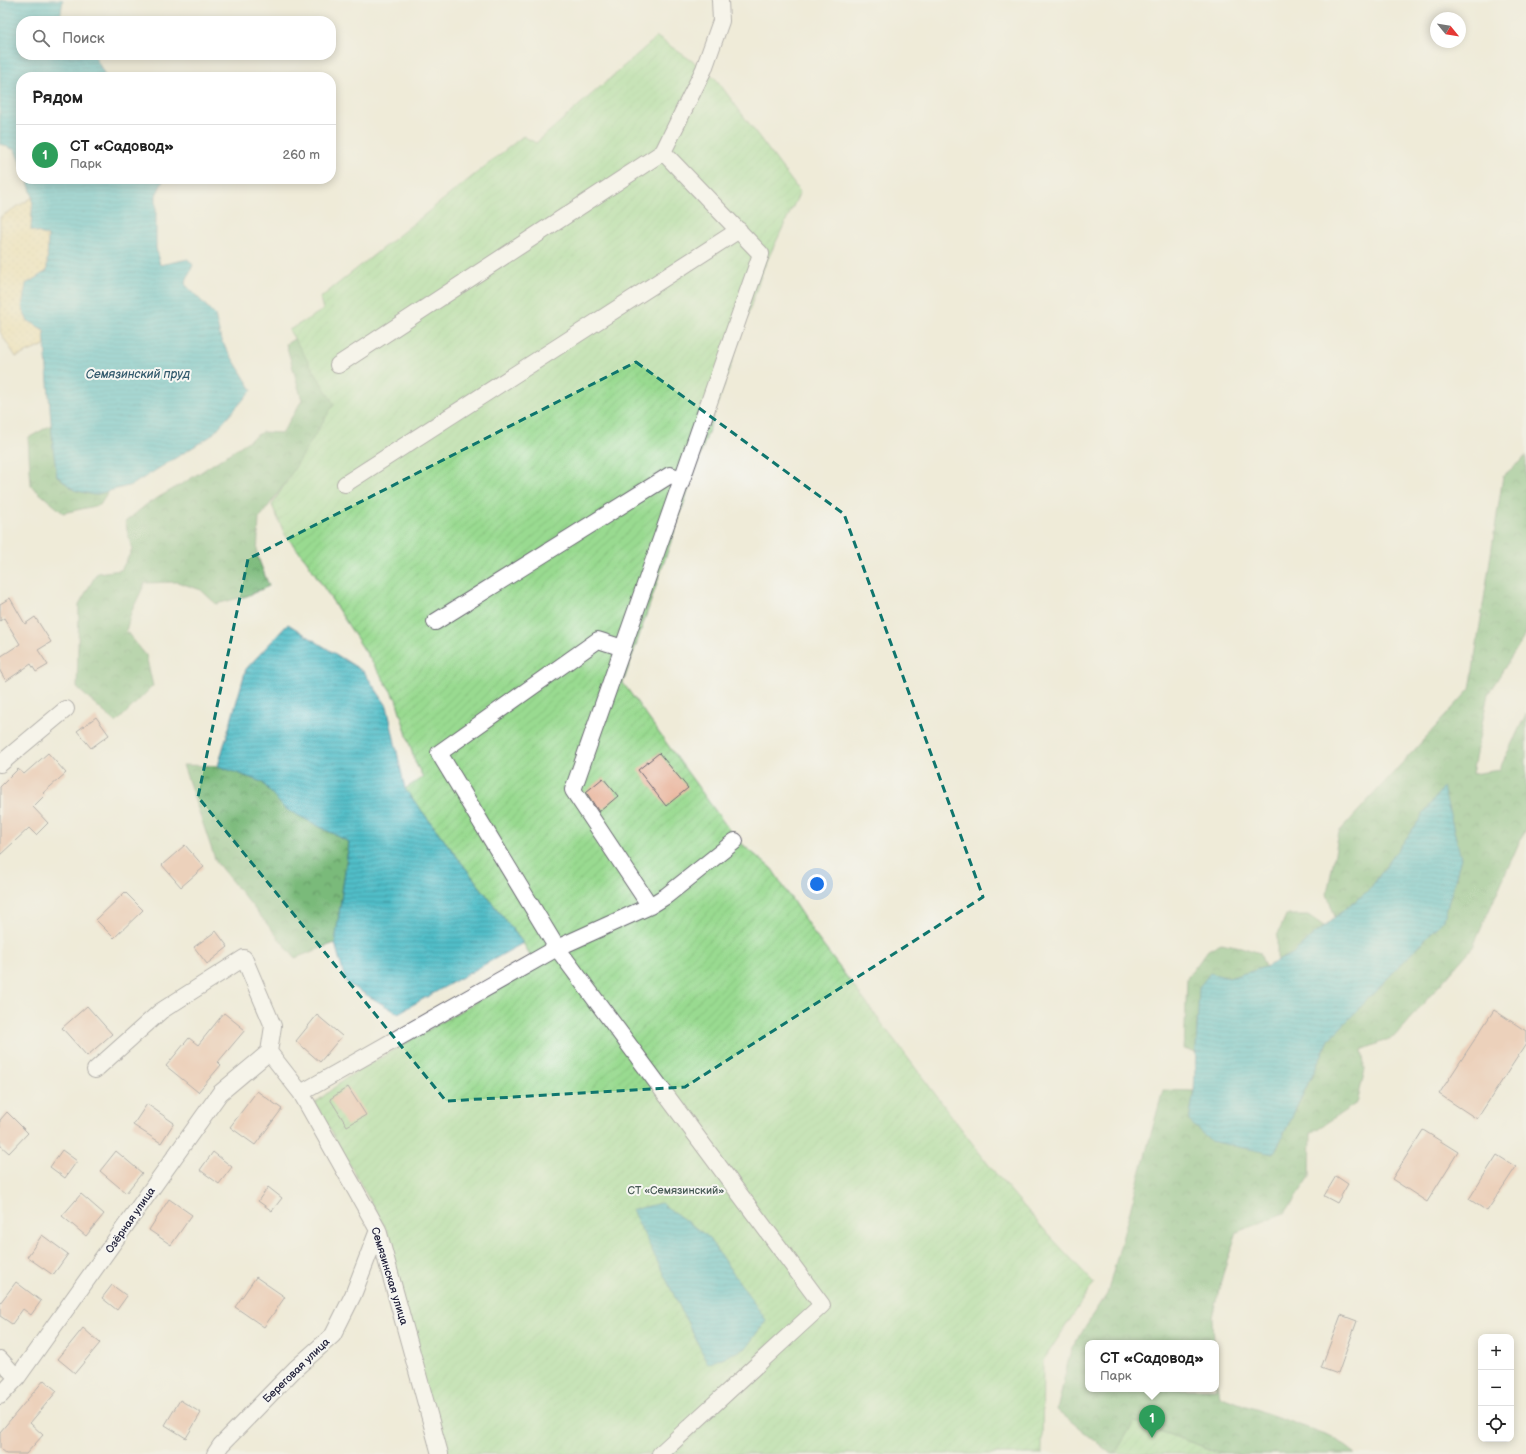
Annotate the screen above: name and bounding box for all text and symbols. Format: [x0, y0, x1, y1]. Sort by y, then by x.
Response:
north arrow [1430, 12, 1466, 48]
search box [16, 16, 336, 60]
icon: search [30, 27, 52, 49]
text: Поиск [62, 29, 105, 48]
text: Рядом [32, 88, 83, 108]
text: СТ «Садовод» [70, 137, 174, 156]
text: 1 [42, 147, 48, 163]
text: 260 m [282, 147, 320, 163]
text: Парк [70, 156, 102, 172]
water label: Семязинский пруд [86, 367, 190, 382]
your location [807, 874, 827, 894]
street label: Озёрная улица [103, 1184, 158, 1256]
park label: СТ «Семязинский» [628, 1184, 725, 1197]
street label: Семязинская улица [368, 1226, 411, 1327]
map controls [1478, 1334, 1514, 1442]
button: + [1478, 1334, 1514, 1370]
street label: Береговая улица [260, 1335, 333, 1405]
popup [1085, 1340, 1219, 1392]
text: СТ «Садовод» [1100, 1349, 1204, 1368]
text: Парк [1100, 1368, 1132, 1384]
button: − [1478, 1370, 1514, 1406]
pin: 1 [1139, 1405, 1165, 1438]
button: locate [1478, 1406, 1514, 1442]

